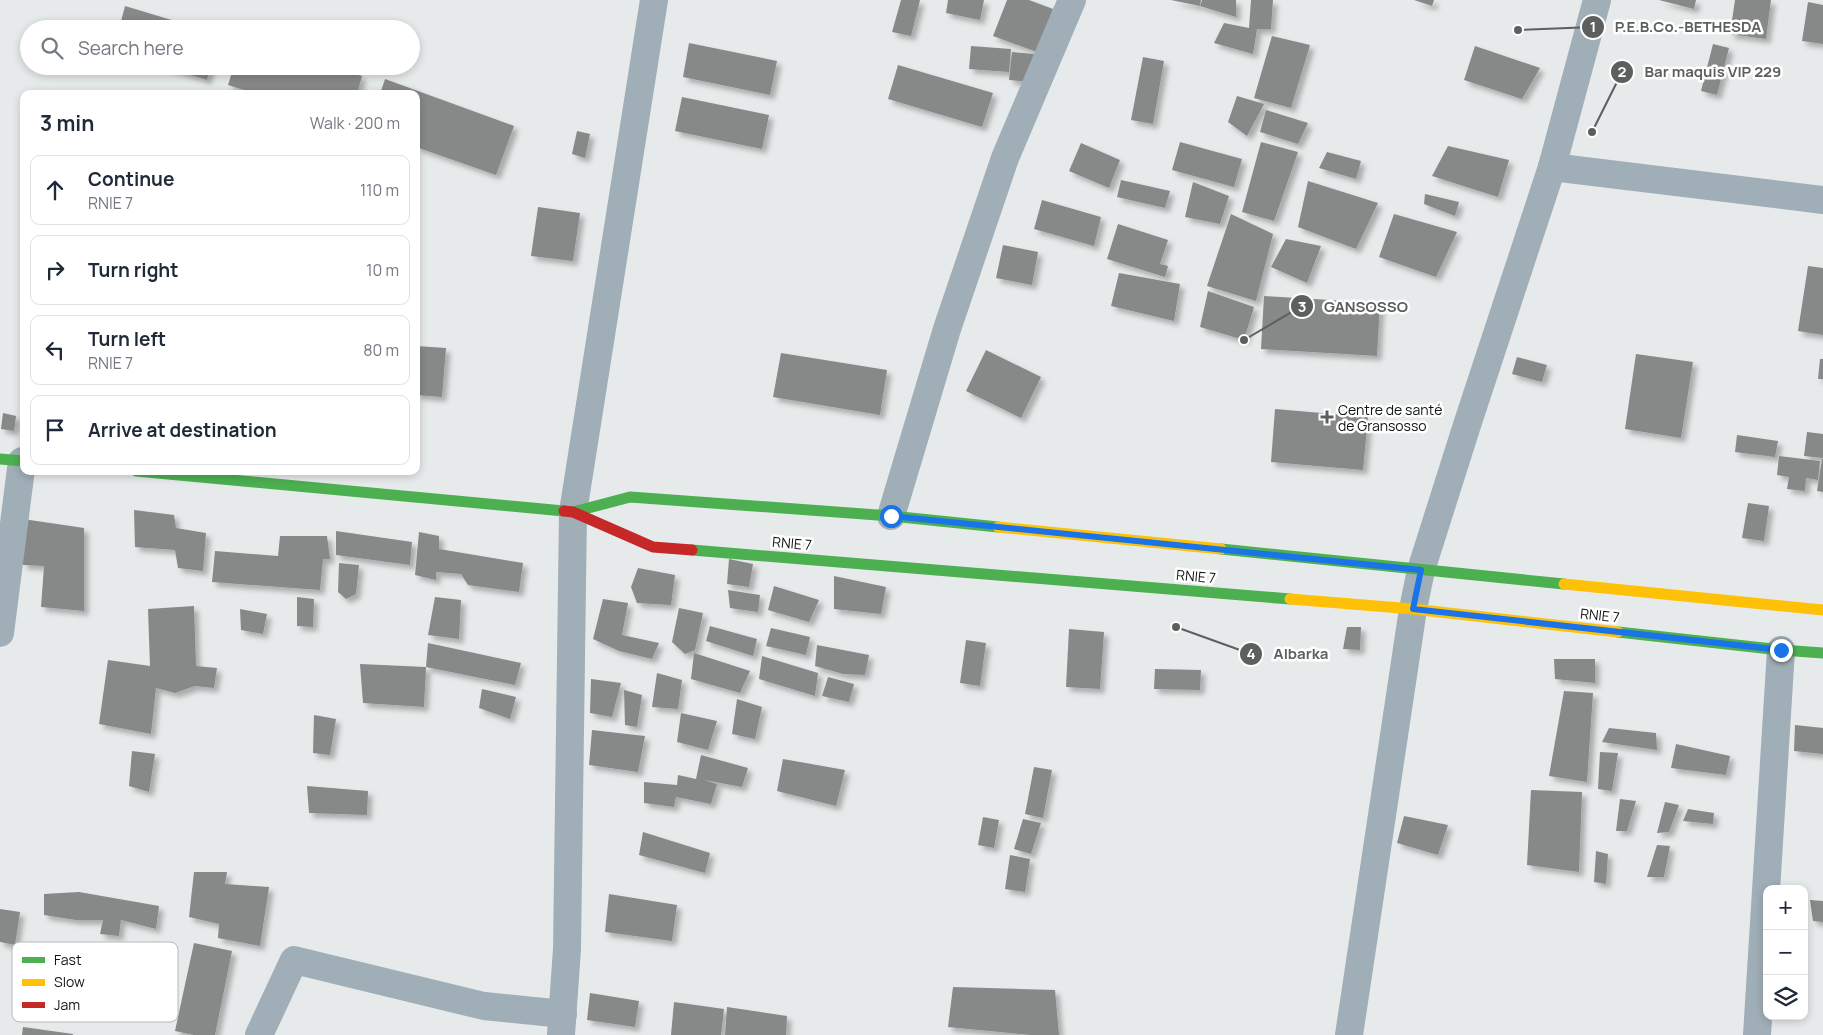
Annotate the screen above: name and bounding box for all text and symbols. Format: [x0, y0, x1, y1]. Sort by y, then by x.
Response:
callout: P.E.B.Co.-BETHESDA [1580, 12, 1772, 42]
text: 1 [1590, 16, 1596, 37]
text: P.E.B.Co.-BETHESDA [1615, 16, 1761, 37]
search box [20, 20, 420, 75]
icon: search [38, 34, 66, 62]
text: Search here [78, 35, 184, 61]
callout: Bar maquis VIP 229 [1610, 57, 1791, 87]
text: 2 [1618, 61, 1627, 82]
text: Bar maquis VIP 229 [1645, 61, 1781, 82]
text: 3 min [40, 109, 94, 137]
text: Walk · 200 m [310, 112, 400, 134]
text: Continue [88, 166, 174, 192]
icon: ahead [41, 176, 69, 204]
text: 110 m [360, 179, 399, 201]
text: RNIE 7 [88, 192, 133, 214]
icon: right [41, 256, 69, 284]
text: Turn right [88, 257, 178, 283]
text: 10 m [366, 259, 399, 281]
callout: GANSOSSO [1289, 291, 1418, 321]
text: 3 [1298, 296, 1306, 317]
text: GANSOSSO [1324, 296, 1408, 317]
text: Turn left [88, 326, 166, 352]
icon: left [41, 336, 69, 364]
text: 80 m [363, 339, 399, 361]
text: RNIE 7 [88, 352, 133, 374]
place label: Centre de santé de Gransosso [1338, 400, 1442, 435]
marker: Centre de santé de Gransosso [1320, 410, 1334, 424]
icon: arrive [41, 416, 69, 444]
text: Arrive at destination [88, 417, 277, 443]
route start [880, 505, 903, 528]
street label: RNIE 7 [771, 532, 813, 554]
street label: RNIE 7 [1175, 565, 1217, 587]
street label: RNIE 7 [1579, 603, 1621, 627]
callout: Albarka [1239, 639, 1338, 669]
route end [1770, 639, 1793, 662]
text: 4 [1246, 643, 1256, 664]
text: Albarka [1274, 643, 1328, 664]
map controls [1763, 885, 1808, 1020]
button: + [1763, 885, 1808, 930]
button: − [1763, 930, 1808, 975]
legend [12, 942, 178, 1022]
text: Fast [54, 950, 82, 969]
text: Slow [54, 972, 85, 991]
button: layers [1763, 975, 1808, 1020]
text: Jam [54, 995, 80, 1014]

